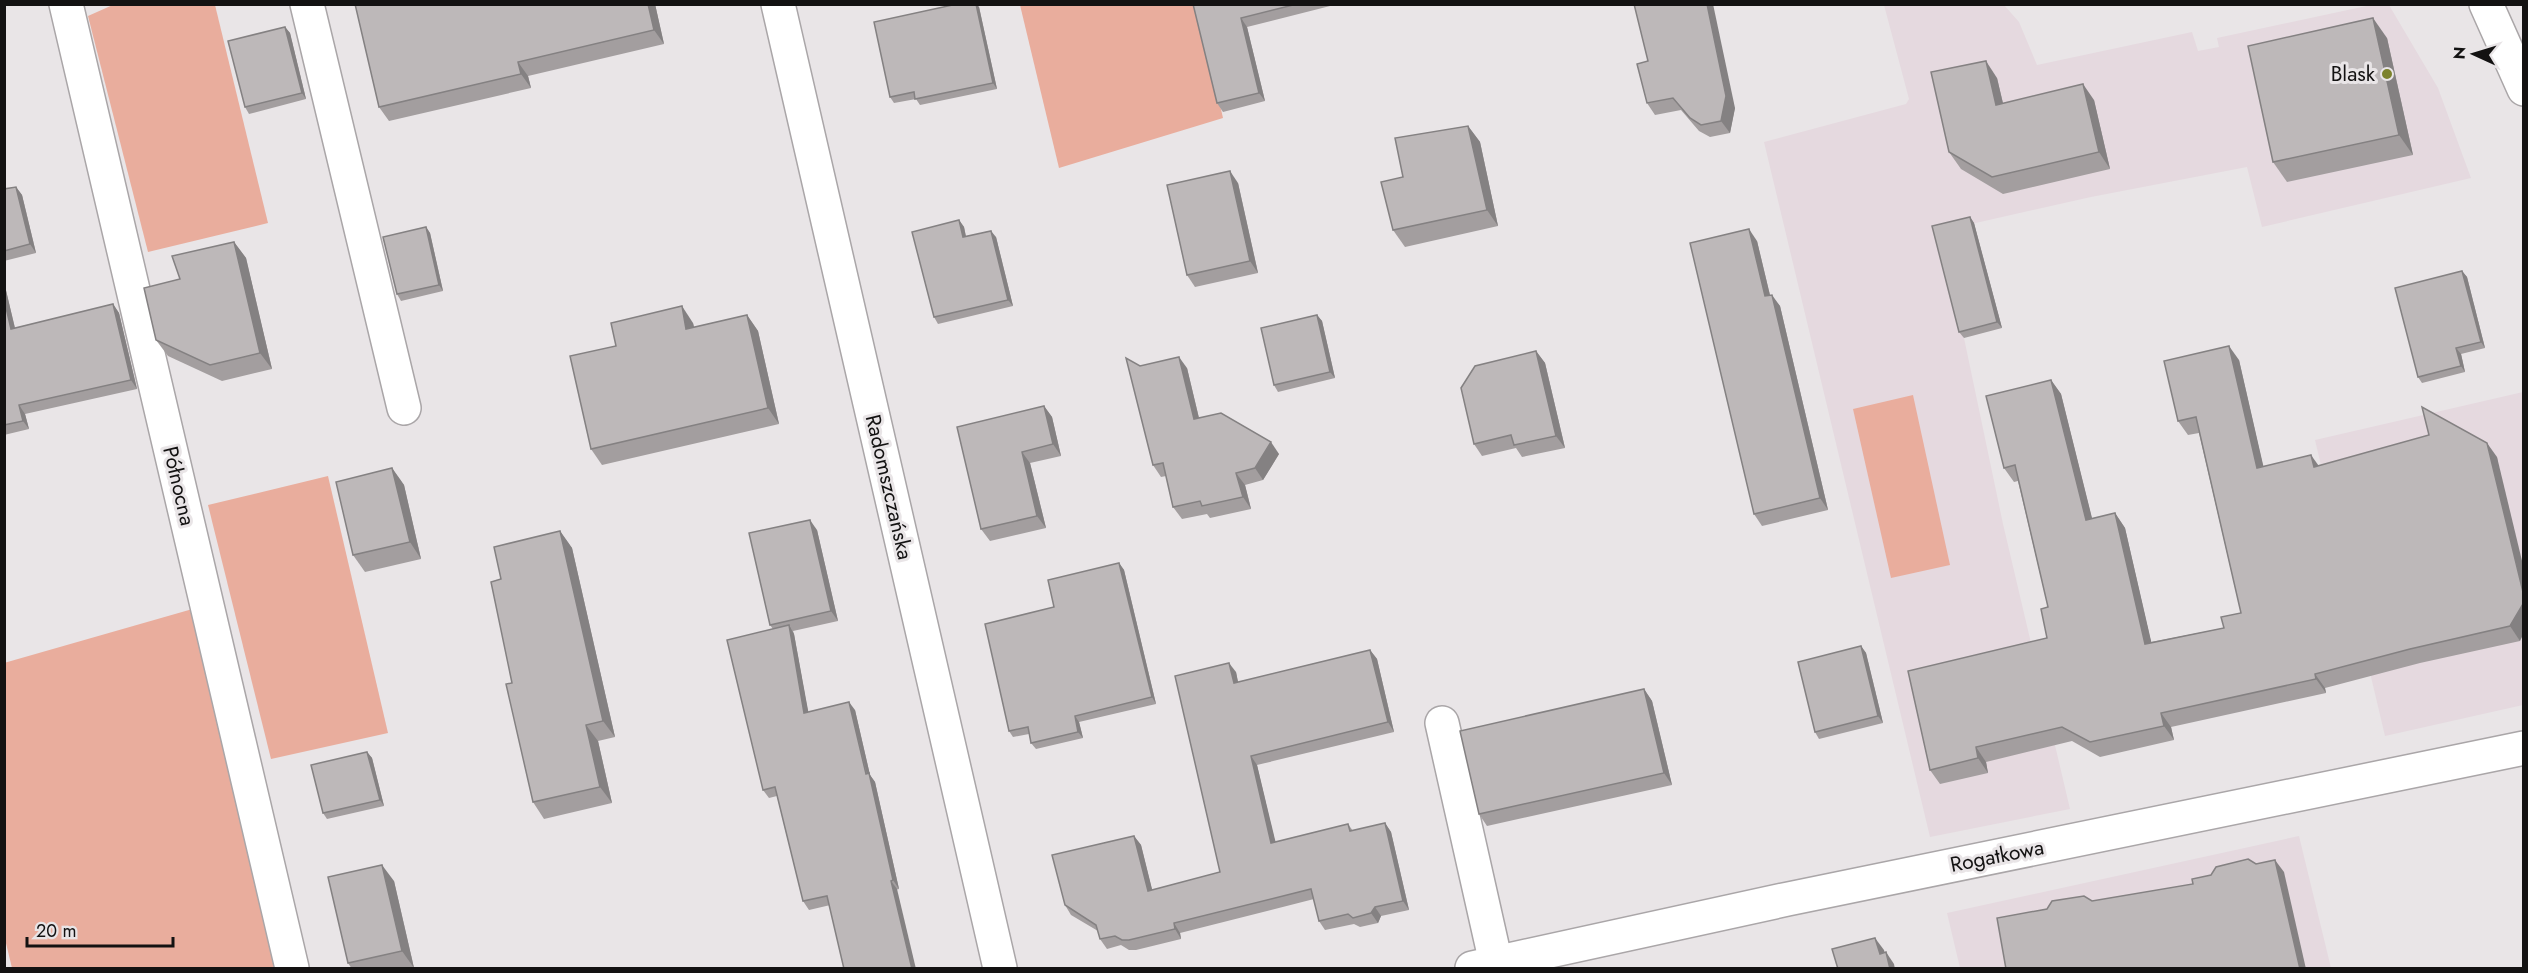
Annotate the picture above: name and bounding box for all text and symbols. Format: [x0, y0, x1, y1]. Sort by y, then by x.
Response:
north arrow [2444, 24, 2504, 84]
text: N [2448, 46, 2471, 60]
place label: Blask [2331, 59, 2376, 89]
marker: Blask [2380, 67, 2394, 81]
street label: Radomszczańska [858, 411, 920, 563]
street label: Północna [155, 443, 203, 529]
street label: Rogatkowa [1948, 832, 2046, 880]
scale bar [27, 910, 172, 948]
text: 20 m [36, 918, 76, 944]

